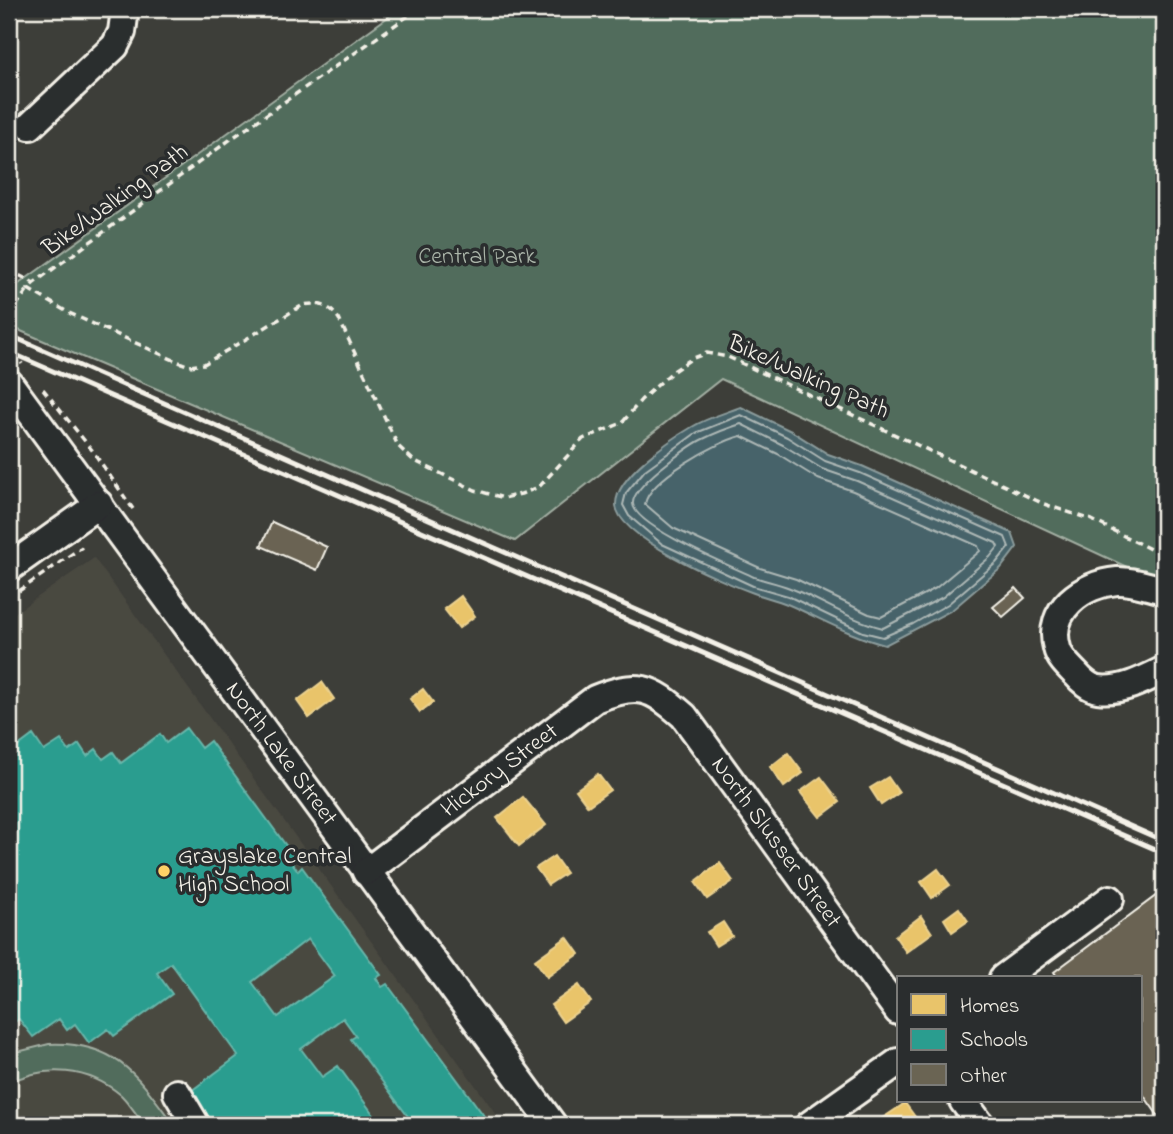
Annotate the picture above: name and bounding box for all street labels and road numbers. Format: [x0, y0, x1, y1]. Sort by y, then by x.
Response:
street label: Bike/Walking Path [35, 136, 196, 267]
street label: Bike/Walking Path [721, 326, 894, 429]
street label: North Lake Street [216, 675, 346, 833]
street label: Hickory Street [434, 715, 566, 827]
street label: North Slusser Street [702, 750, 850, 935]

